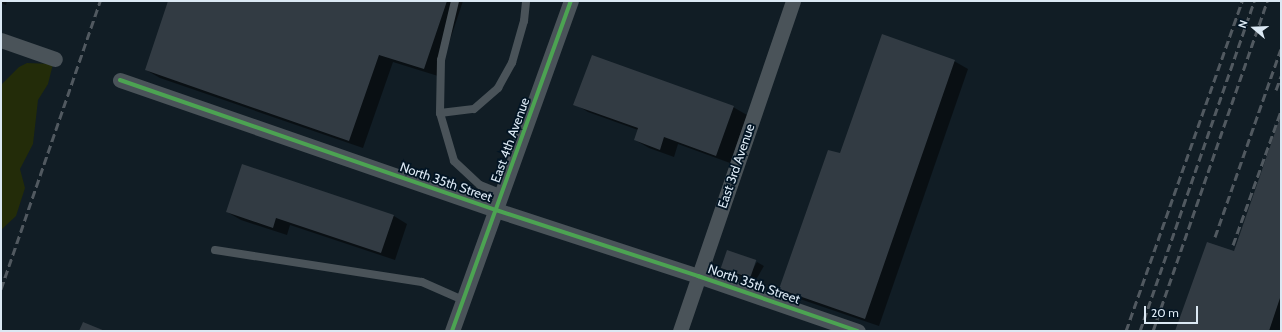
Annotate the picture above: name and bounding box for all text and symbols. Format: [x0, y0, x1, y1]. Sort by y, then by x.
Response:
north arrow [1234, 8, 1274, 48]
text: N [1235, 18, 1251, 30]
street label: East 4th Avenue [487, 95, 533, 185]
street label: East 3rd Avenue [714, 122, 758, 210]
street label: North 35th Street [398, 159, 494, 205]
street label: North 35th Street [706, 261, 802, 307]
scale bar [1146, 298, 1200, 324]
text: 20 m [1151, 305, 1179, 320]

